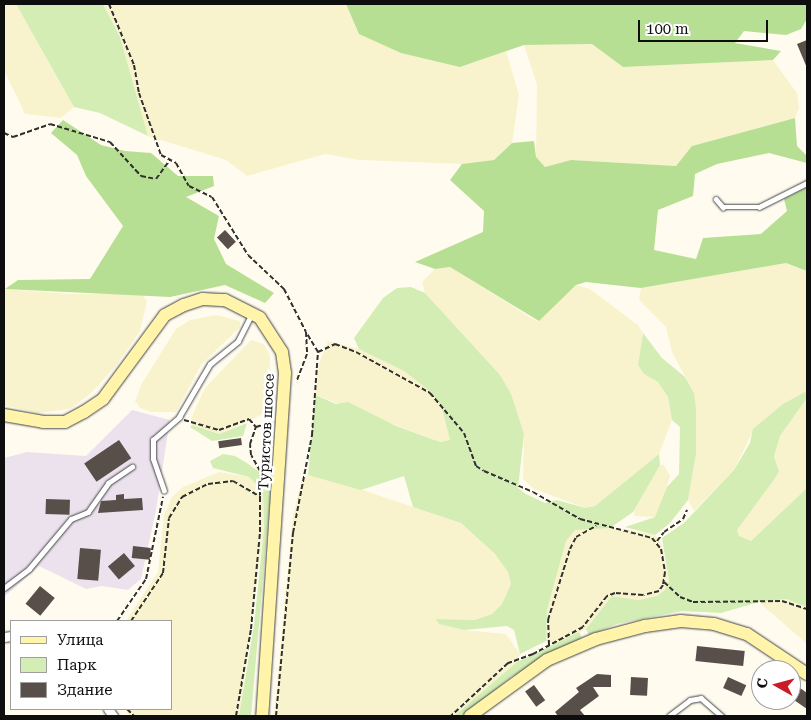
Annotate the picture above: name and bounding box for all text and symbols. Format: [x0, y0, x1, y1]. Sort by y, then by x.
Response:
scale bar [641, 10, 771, 42]
text: 100 m [646, 20, 689, 38]
street label: Туристов шоссе [255, 373, 277, 491]
legend [10, 620, 172, 710]
text: Улица [57, 631, 103, 649]
text: Парк [57, 656, 97, 674]
north arrow [751, 660, 801, 710]
text: С [754, 677, 771, 689]
text: Здание [57, 681, 113, 699]

